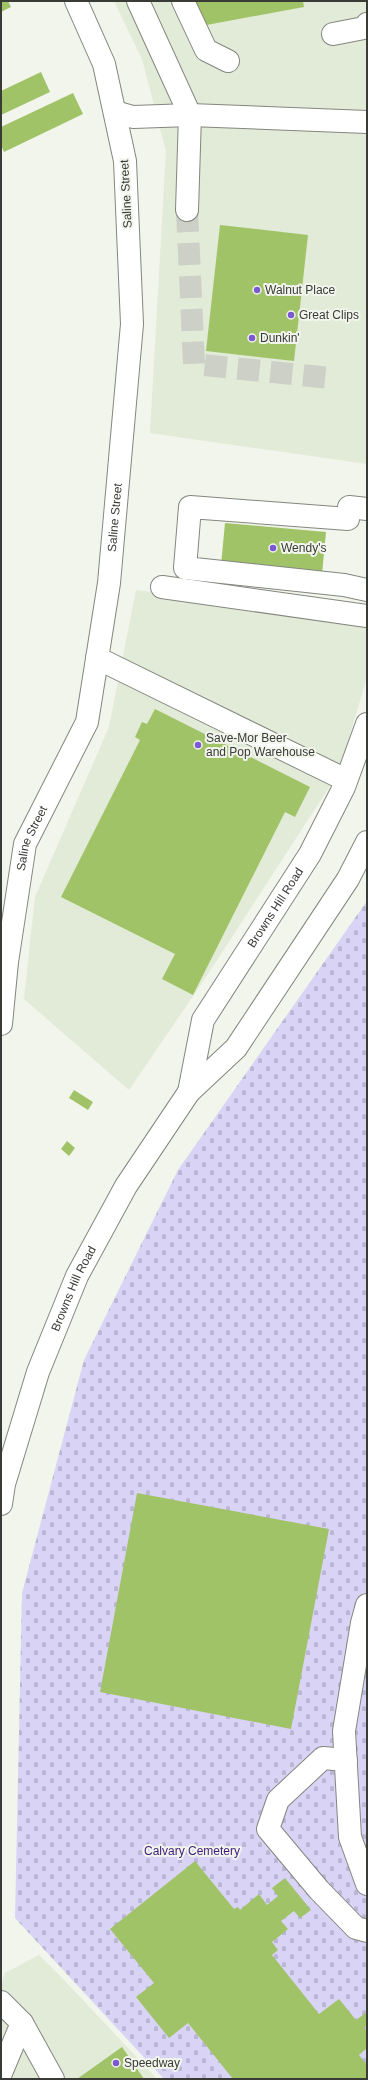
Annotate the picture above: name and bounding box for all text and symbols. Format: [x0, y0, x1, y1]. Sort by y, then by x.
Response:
street label: Saline Street [117, 159, 135, 229]
place label: Walnut Place [265, 283, 336, 297]
marker: Walnut Place [252, 285, 262, 295]
place label: Great Clips [299, 308, 359, 322]
marker: Great Clips [286, 310, 296, 320]
place label: Dunkin' [260, 331, 300, 345]
marker: Dunkin' [247, 333, 257, 343]
street label: Saline Street [105, 482, 125, 552]
place label: Wendy's [281, 541, 326, 555]
marker: Wendy's [268, 543, 278, 553]
place label: Save-Mor Beer and Pop Warehouse [206, 731, 315, 759]
marker: Save-Mor Beer and Pop Warehouse [193, 740, 203, 750]
street label: Saline Street [14, 803, 50, 872]
street label: Browns Hill Road [245, 865, 306, 950]
street label: Browns Hill Road [48, 1243, 99, 1333]
park label: Calvary Cemetery [144, 1844, 240, 1858]
place label: Speedway [124, 2056, 180, 2070]
marker: Speedway [111, 2058, 121, 2068]

